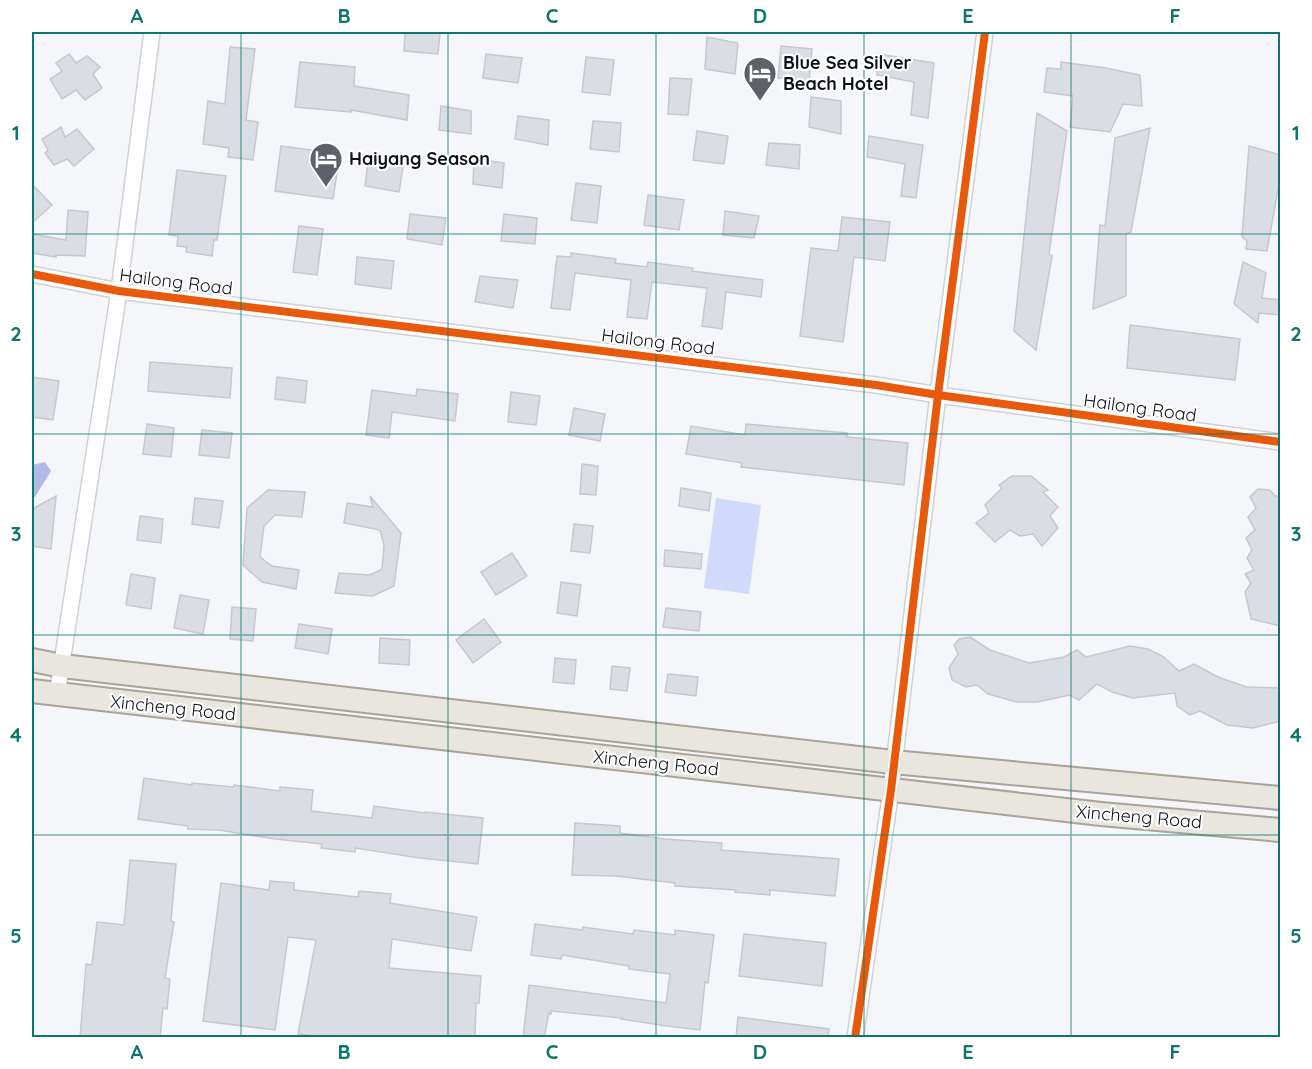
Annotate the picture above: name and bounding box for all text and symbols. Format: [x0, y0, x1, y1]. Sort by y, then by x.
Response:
text: A [131, 3, 144, 28]
text: B [337, 3, 351, 28]
text: C [546, 3, 559, 28]
text: D [753, 3, 767, 28]
text: E [962, 3, 974, 28]
text: F [1169, 3, 1181, 28]
place label: Blue Sea Silver Beach Hotel [783, 51, 912, 95]
hotel icon: Blue Sea Silver Beach Hotel [742, 55, 778, 102]
text: 1 [12, 120, 20, 145]
text: 1 [1292, 120, 1300, 145]
hotel icon: Haiyang Season [308, 141, 344, 188]
place label: Haiyang Season [349, 147, 490, 170]
street label: Hailong Road [118, 263, 234, 300]
text: 2 [10, 321, 22, 346]
text: 2 [1290, 321, 1302, 346]
street label: Hailong Road [600, 323, 716, 360]
street label: Hailong Road [1082, 388, 1198, 427]
text: 3 [11, 521, 21, 546]
text: 3 [1291, 521, 1301, 546]
street label: Xincheng Road [109, 689, 237, 726]
text: 4 [10, 722, 22, 747]
text: 4 [1290, 722, 1302, 747]
street label: Xincheng Road [592, 744, 720, 781]
street label: Xincheng Road [1075, 800, 1203, 833]
text: 5 [10, 923, 22, 948]
text: 5 [1290, 923, 1302, 948]
text: A [131, 1039, 144, 1064]
text: B [337, 1039, 351, 1064]
text: C [546, 1039, 559, 1064]
text: D [753, 1039, 767, 1064]
text: E [962, 1039, 974, 1064]
text: F [1169, 1039, 1181, 1064]

